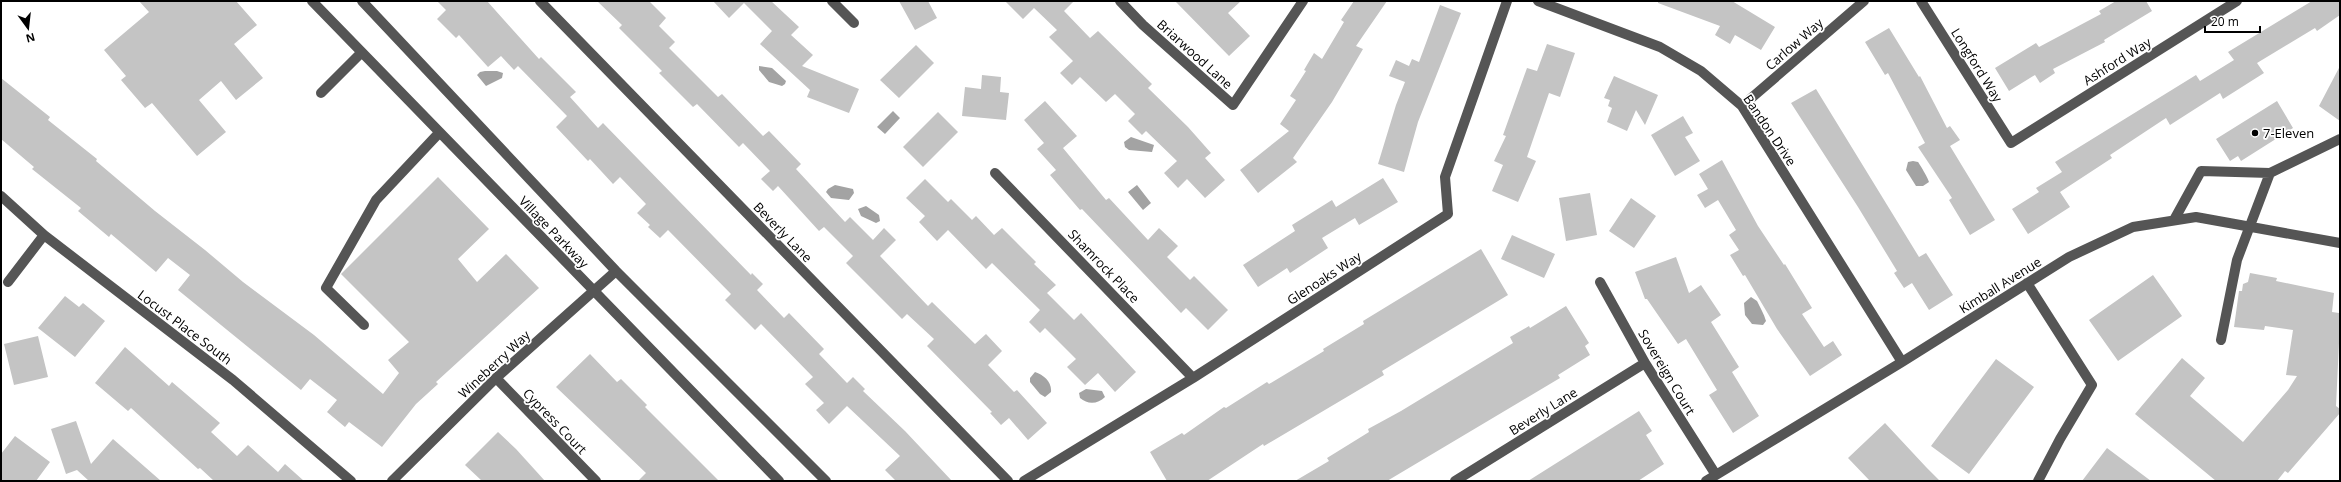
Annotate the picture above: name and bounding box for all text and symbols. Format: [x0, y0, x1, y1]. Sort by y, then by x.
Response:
north arrow [8, 8, 48, 48]
scale bar [2205, 8, 2260, 34]
text: 20 m [2211, 13, 2239, 30]
street label: Carlow Way [1761, 14, 1827, 74]
street label: Briarwood Lane [1153, 15, 1237, 93]
street label: Longford Way [1947, 25, 2007, 106]
text: N [24, 30, 37, 47]
street label: Ashford Way [2080, 33, 2155, 89]
street label: Bandon Drive [1739, 91, 1801, 169]
place label: 7-Eleven [2263, 124, 2314, 142]
marker: 7-Eleven [2250, 128, 2260, 138]
street label: Village Parkway [515, 192, 593, 272]
street label: Beverly Lane [750, 198, 816, 266]
street label: Shamrock Place [1064, 225, 1144, 307]
street label: Glenoaks Way [1283, 247, 1365, 309]
street label: Kimball Avenue [1956, 253, 2044, 317]
street label: Locust Place South [134, 286, 236, 368]
street label: Wineberry Way [454, 326, 534, 402]
street label: Sovereign Court [1634, 326, 1700, 419]
street label: Beverly Lane [1505, 383, 1581, 439]
street label: Cypress Court [519, 384, 591, 458]

